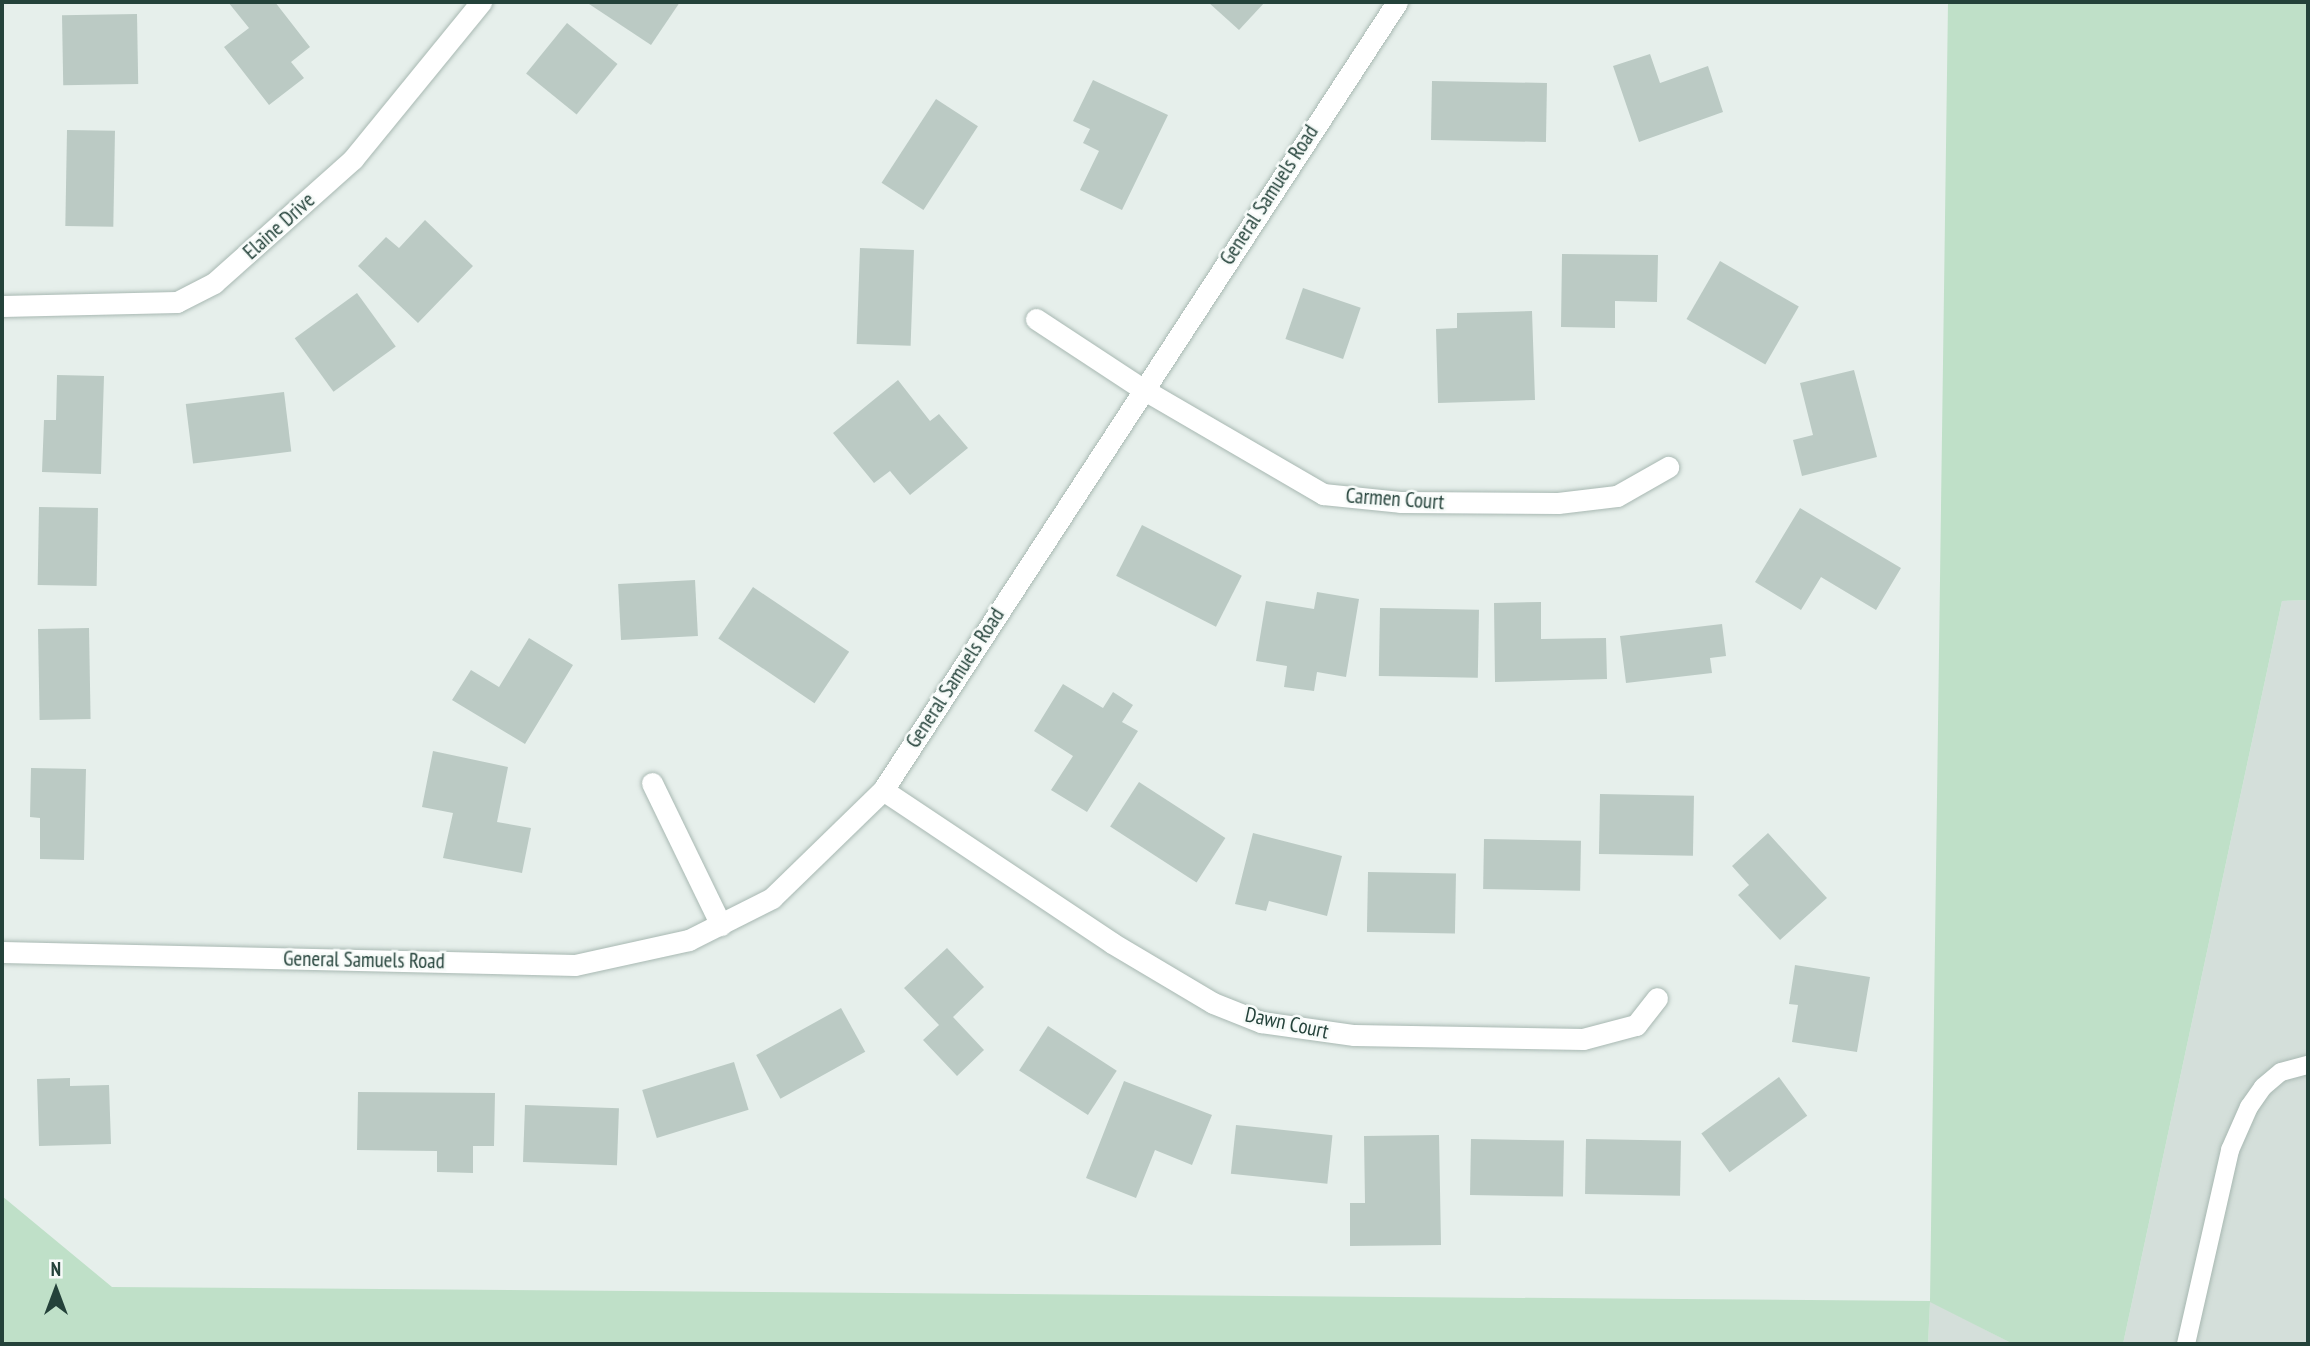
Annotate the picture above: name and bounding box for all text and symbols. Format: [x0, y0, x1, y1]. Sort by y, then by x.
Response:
street label: General Samuels Road [1214, 120, 1324, 270]
street label: Elaine Drive [238, 187, 320, 265]
street label: Carmen Court [1345, 483, 1445, 515]
street label: General Samuels Road [900, 603, 1010, 753]
street label: General Samuels Road [283, 946, 445, 974]
street label: Dawn Court [1243, 1002, 1331, 1044]
north arrow [21, 1255, 91, 1325]
text: N [51, 1257, 61, 1281]

